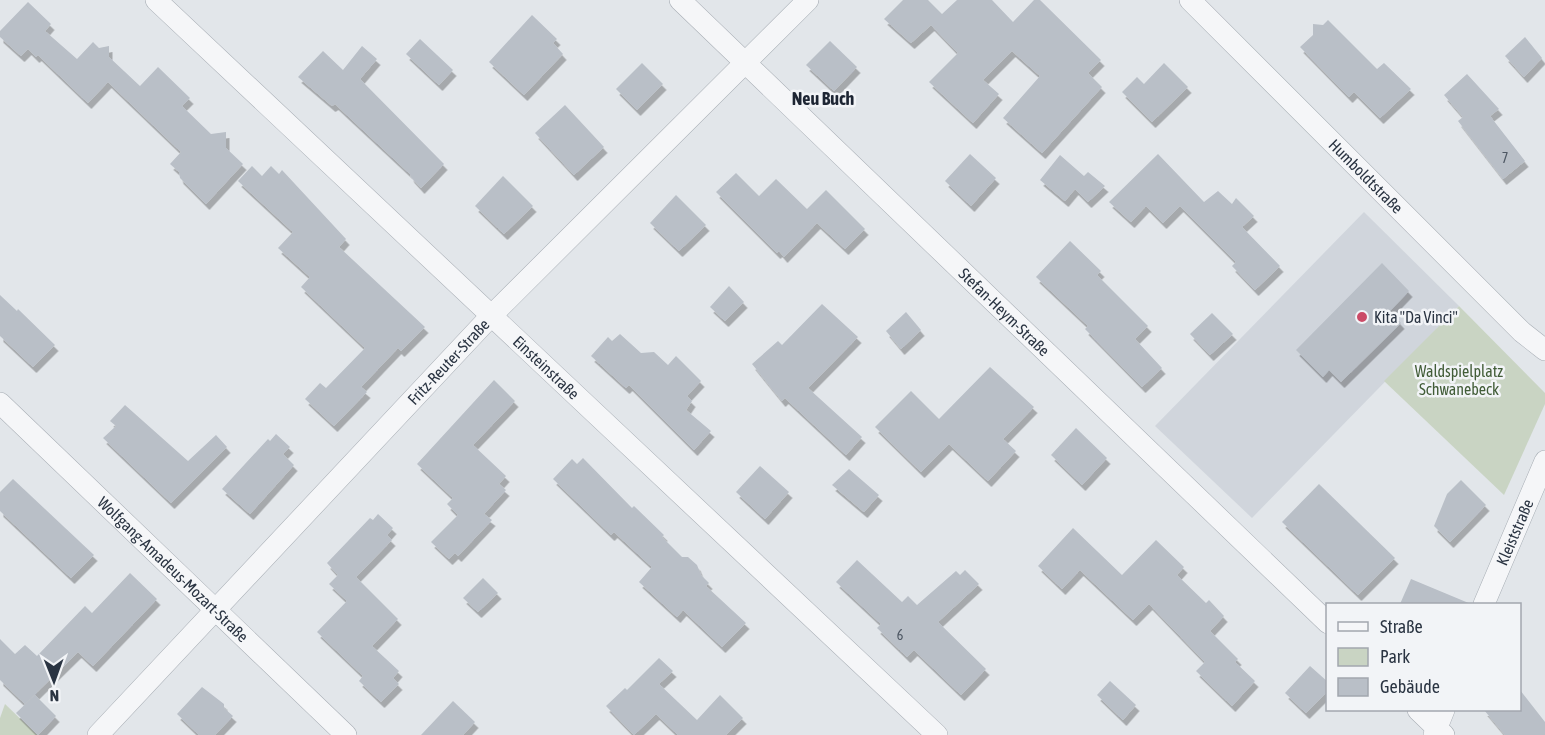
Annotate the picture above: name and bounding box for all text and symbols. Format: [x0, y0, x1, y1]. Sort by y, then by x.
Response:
district label: Neu Buch [792, 88, 855, 109]
street label: Humboldtstraße [1325, 135, 1407, 217]
house number: 7 [1502, 150, 1508, 166]
street label: Stefan-Heym-Straße [955, 264, 1053, 359]
place label: Kita "Da Vinci" [1374, 308, 1458, 326]
marker: Kita "Da Vinci" [1355, 310, 1369, 324]
street label: Fritz-Reuter-Straße [404, 315, 493, 408]
street label: Einsteinstraße [510, 332, 583, 403]
park label: Waldspielplatz Schwanebeck [1415, 362, 1503, 398]
street label: Wolfgang-Amadeus-Mozart-Straße [94, 493, 252, 645]
street label: Kleiststraße [1493, 496, 1537, 568]
legend [1326, 603, 1521, 711]
text: Straße [1380, 616, 1423, 637]
house number: 6 [897, 627, 904, 643]
text: Park [1380, 646, 1410, 667]
north arrow [24, 651, 84, 711]
text: Gebäude [1380, 676, 1440, 697]
text: N [49, 687, 59, 705]

